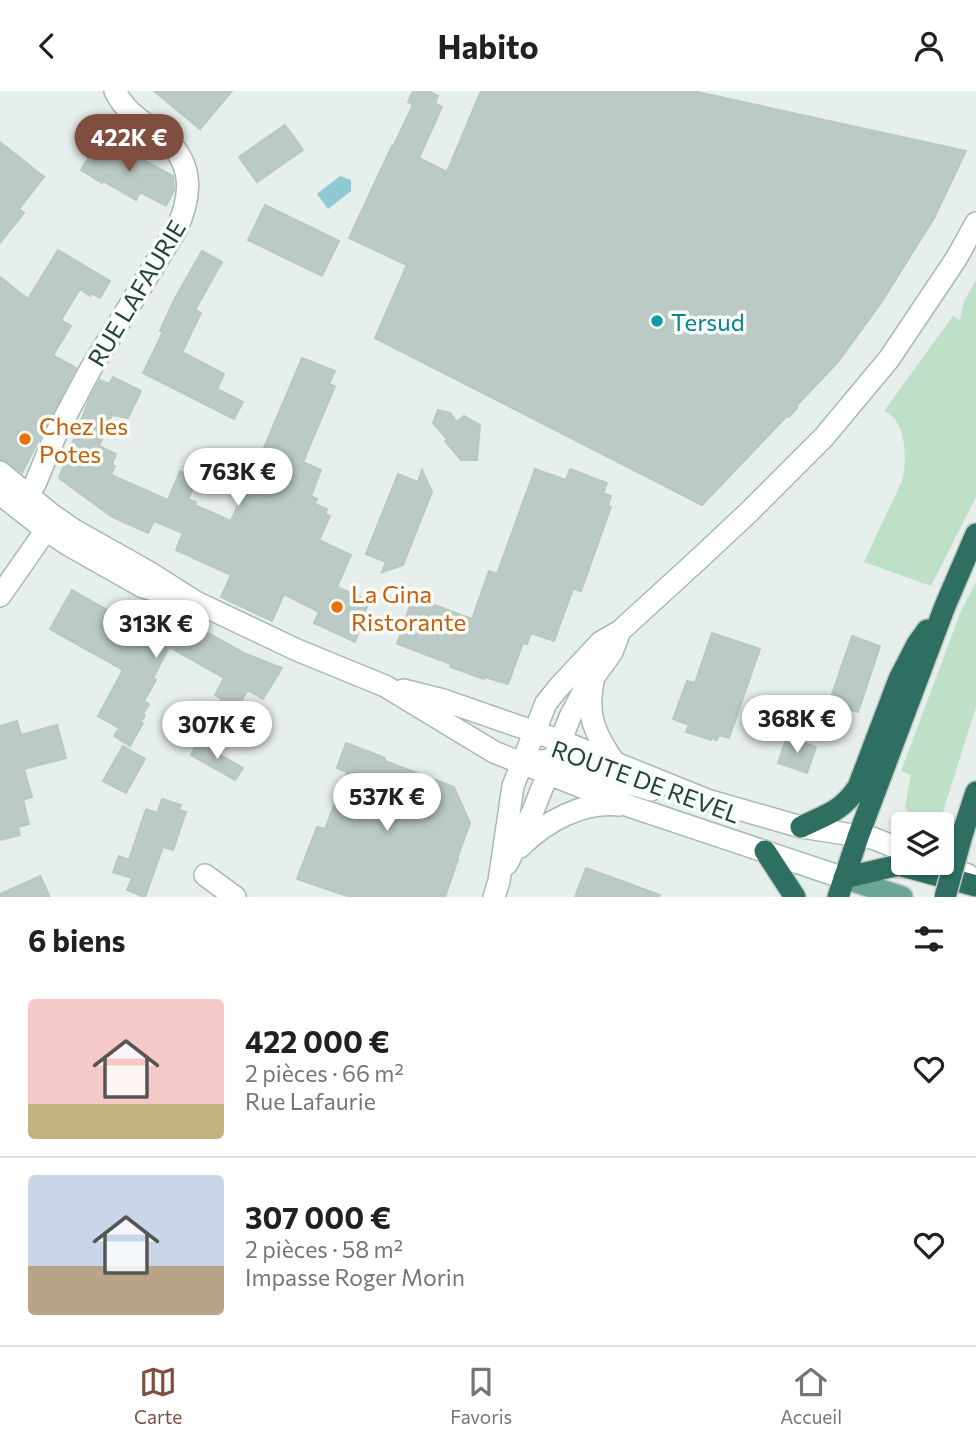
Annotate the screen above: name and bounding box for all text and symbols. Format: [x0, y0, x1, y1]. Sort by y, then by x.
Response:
text: Habito [437, 26, 539, 66]
icon: back [28, 27, 66, 65]
icon: person [910, 27, 948, 65]
pin: 422K € [72, 115, 186, 174]
text: 422K € [91, 123, 167, 151]
street label: RUE LAFAURIE [81, 215, 191, 371]
place label: Tersud [671, 307, 745, 336]
marker: Tersud [649, 313, 665, 329]
place label: Chez les Potes [39, 411, 128, 468]
marker: Chez les Potes [17, 431, 33, 447]
pin: 763K € [181, 449, 295, 508]
text: 763K € [200, 457, 276, 485]
place label: La Gina Ristorante [351, 579, 466, 636]
marker: La Gina Ristorante [329, 599, 345, 615]
pin: 313K € [99, 601, 213, 660]
text: 313K € [119, 609, 193, 637]
pin: 368K € [740, 695, 854, 755]
pin: 307K € [160, 701, 274, 761]
text: 368K € [758, 704, 836, 732]
text: 307K € [178, 710, 256, 738]
street label: ROUTE DE REVEL [548, 733, 744, 829]
pin: 537K € [330, 773, 444, 833]
text: 537K € [349, 782, 425, 810]
map controls [891, 812, 954, 875]
button: layers [891, 812, 954, 875]
icon: filters [910, 920, 948, 958]
text: 6 biens [28, 921, 126, 958]
text: 422 000 € [245, 1022, 390, 1059]
icon: home [84, 1027, 168, 1111]
icon: heart [910, 1050, 948, 1088]
text: 2 pièces · 66 m² [245, 1059, 404, 1087]
text: Rue Lafaurie [245, 1087, 376, 1115]
text: 307 000 € [245, 1198, 391, 1235]
icon: home [84, 1203, 168, 1287]
icon: heart [910, 1226, 948, 1264]
text: 2 pièces · 58 m² [245, 1235, 403, 1263]
text: Impasse Roger Morin [245, 1263, 465, 1291]
tab: Carte [134, 1363, 182, 1428]
tab: Favoris [450, 1363, 512, 1428]
tab: Accueil [780, 1363, 842, 1428]

